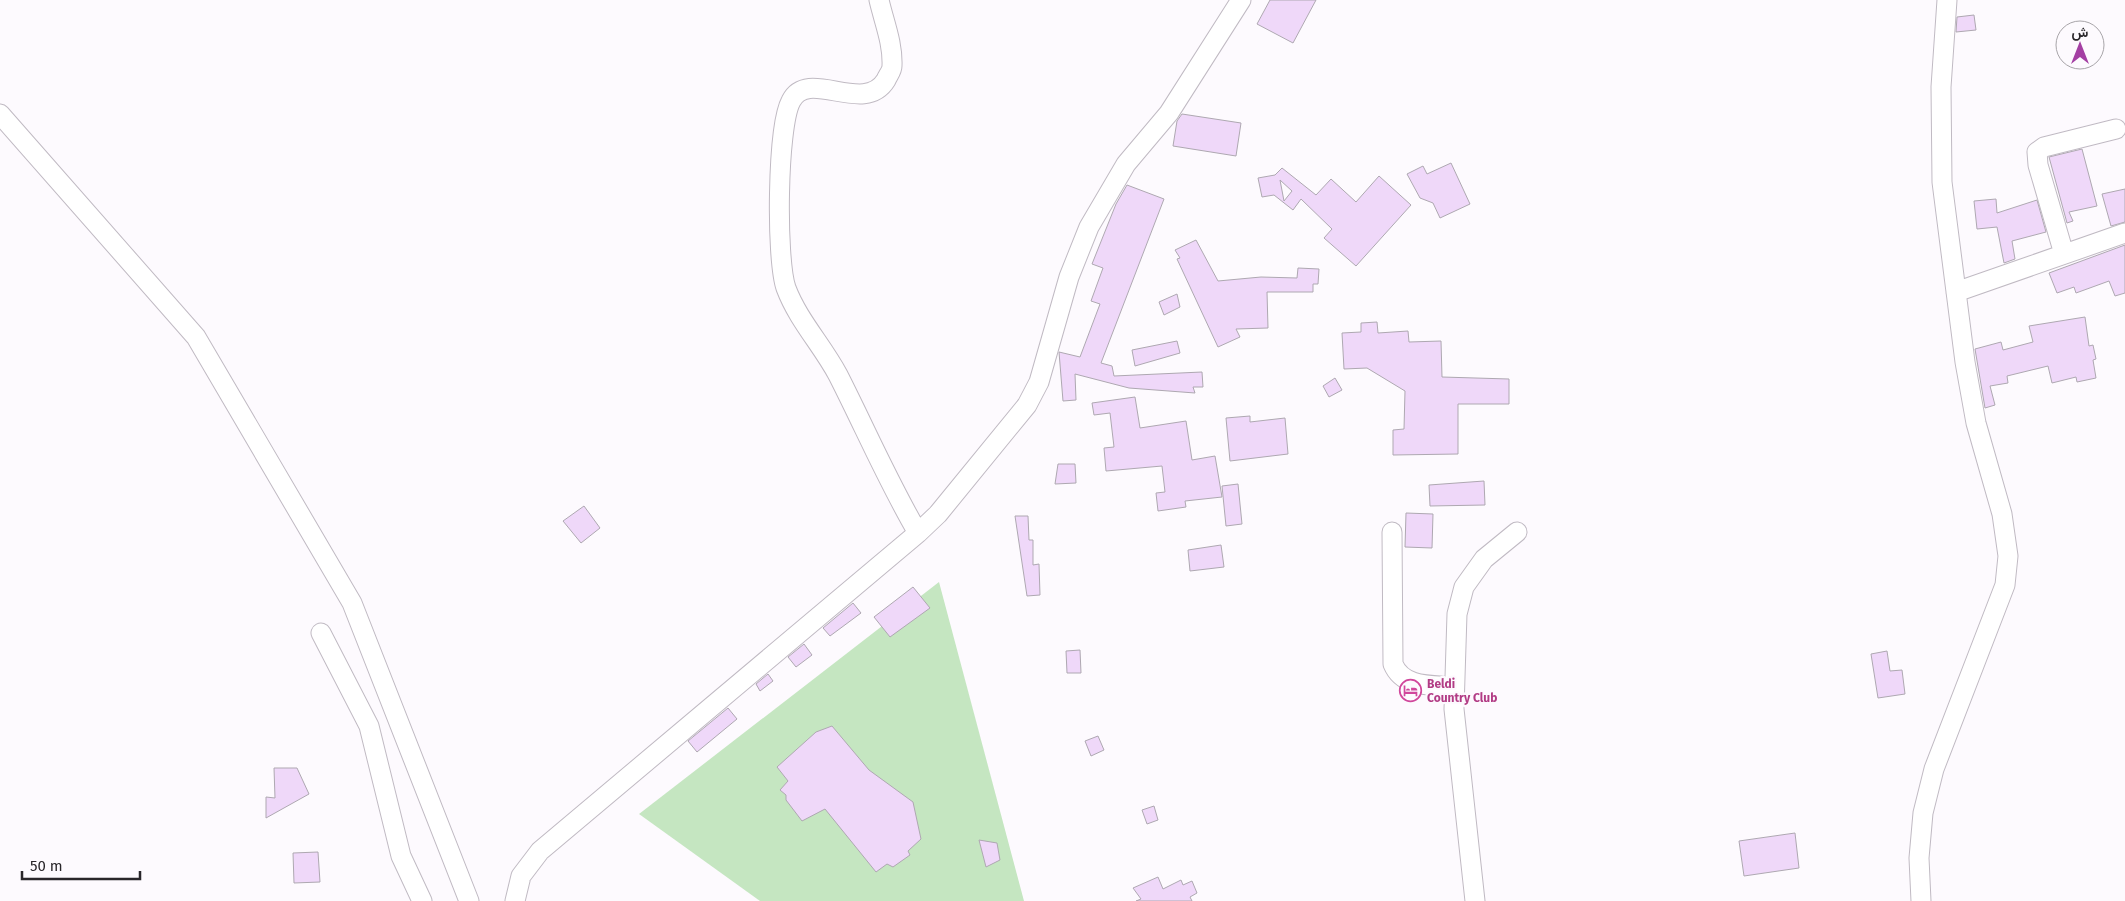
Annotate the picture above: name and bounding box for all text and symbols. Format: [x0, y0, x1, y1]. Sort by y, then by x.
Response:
north arrow [2055, 20, 2105, 70]
text: ش [2072, 24, 2089, 41]
place label: Beldi Country Club [1427, 677, 1497, 705]
hotel icon: Beldi Country Club [1399, 679, 1423, 703]
scale bar [22, 848, 140, 880]
text: 50 m [30, 857, 63, 875]

